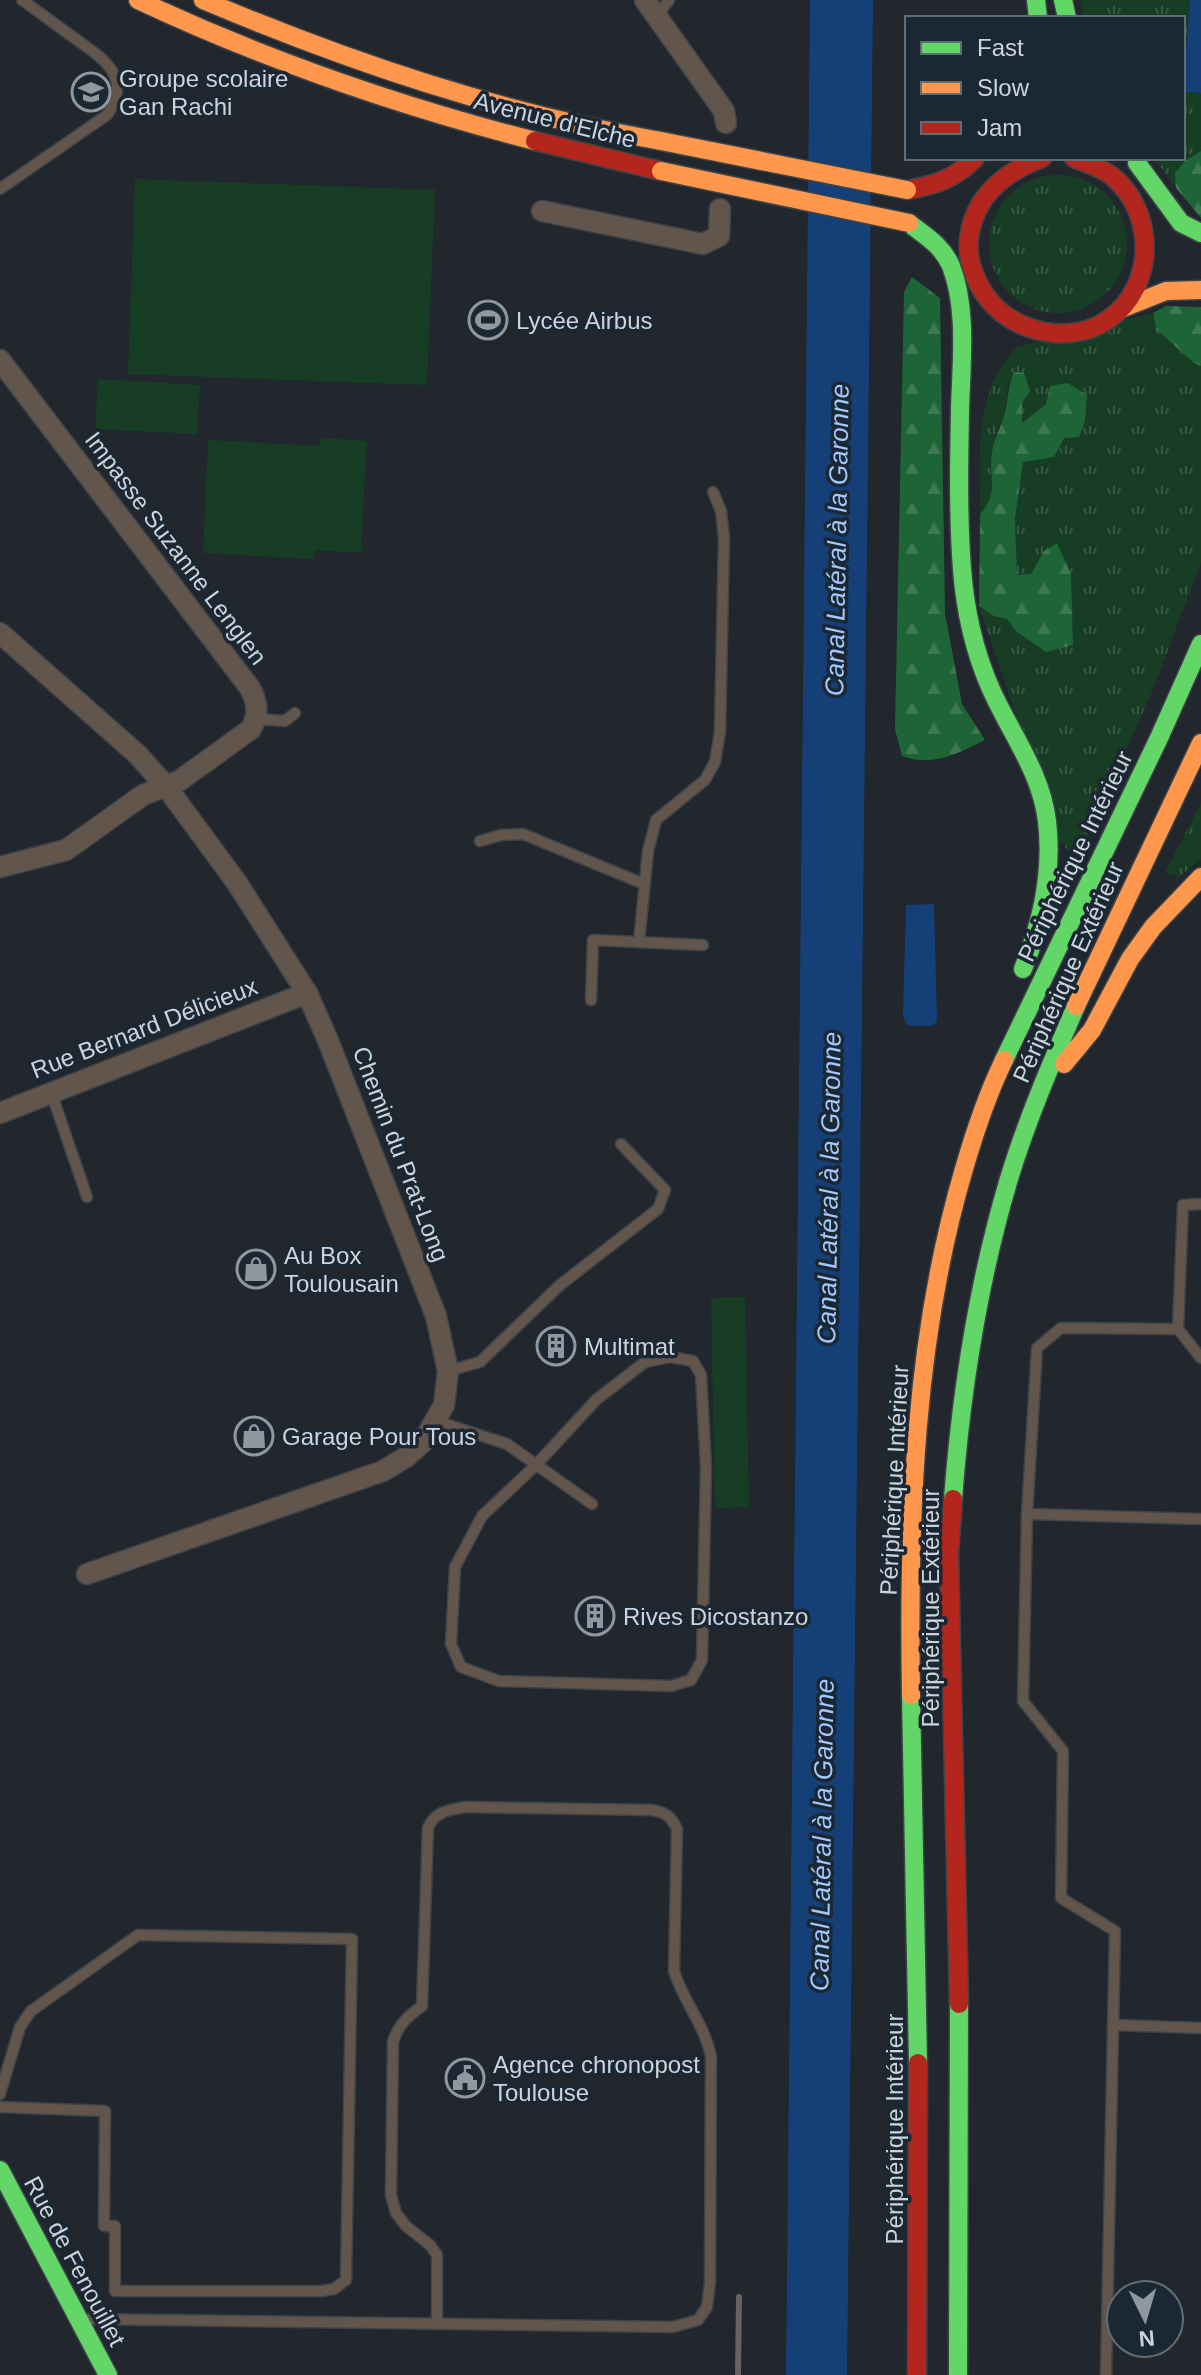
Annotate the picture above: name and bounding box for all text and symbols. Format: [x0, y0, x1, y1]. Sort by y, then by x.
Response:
legend [905, 16, 1185, 160]
text: Fast [977, 34, 1024, 61]
place label: Groupe scolaire Gan Rachi [119, 65, 288, 120]
school or university icon: Groupe scolaire Gan Rachi [70, 71, 112, 113]
text: Slow [977, 74, 1030, 101]
street label: Avenue d'Elche [471, 87, 639, 153]
text: Jam [977, 114, 1022, 141]
sports icon: Lycée Airbus [467, 299, 509, 341]
place label: Lycée Airbus [516, 307, 653, 334]
water label: Canal Latéral à la Garonne [819, 384, 855, 696]
street label: Impasse Suzanne Lenglen [80, 426, 272, 670]
street label: Périphérique Intérieur [1012, 746, 1138, 966]
street label: Périphérique Extérieur [1007, 857, 1129, 1087]
street label: Rue Bernard Délicieux [27, 972, 261, 1084]
water label: Canal Latéral à la Garonne [811, 1032, 847, 1344]
street label: Chemin du Prat-Long [348, 1043, 454, 1265]
place label: Au Box Toulousain [284, 1242, 399, 1297]
shop icon: Au Box Toulousain [235, 1248, 277, 1290]
building icon: Multimat [535, 1325, 577, 1367]
place label: Multimat [584, 1333, 675, 1360]
street label: Périphérique Intérieur [874, 1364, 914, 1596]
shop icon: Garage Pour Tous [233, 1415, 275, 1457]
place label: Garage Pour Tous [282, 1423, 476, 1450]
street label: Périphérique Extérieur [917, 1489, 944, 1727]
building icon: Rives Dicostanzo [574, 1595, 616, 1637]
place label: Rives Dicostanzo [623, 1603, 808, 1630]
water label: Canal Latéral à la Garonne [804, 1679, 840, 1991]
street label: Périphérique Intérieur [881, 2014, 908, 2244]
place label: Agence chronopost Toulouse [493, 2051, 700, 2106]
public building icon: Agence chronopost Toulouse [444, 2057, 486, 2099]
street label: Rue de Fenouillet [19, 2172, 131, 2351]
north arrow [1105, 2279, 1185, 2359]
text: N [1138, 2325, 1156, 2352]

